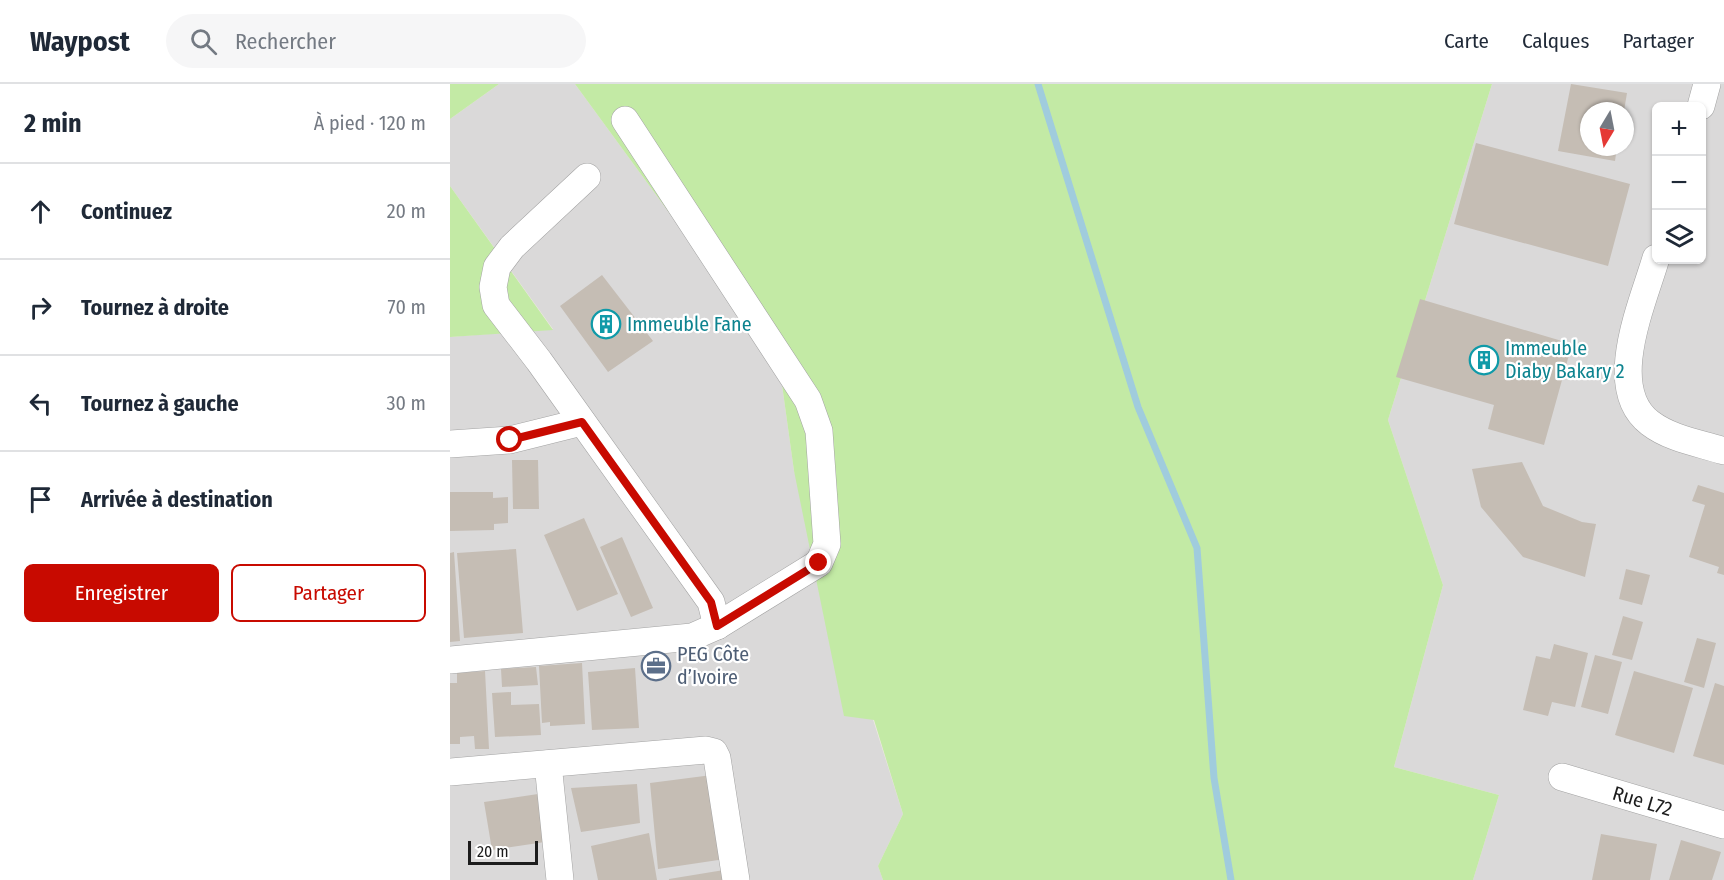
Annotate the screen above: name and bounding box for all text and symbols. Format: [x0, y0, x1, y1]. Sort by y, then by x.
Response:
search box [166, 14, 586, 68]
text: Waypost [30, 25, 130, 58]
icon: search [187, 25, 220, 58]
text: Rechercher [235, 28, 336, 55]
text: Carte [1444, 28, 1489, 54]
text: Calques [1522, 28, 1589, 54]
text: Partager [1622, 28, 1694, 54]
north arrow [1580, 102, 1634, 156]
map controls [1652, 102, 1706, 264]
button: + [1652, 102, 1706, 156]
text: 2 min [24, 108, 82, 139]
text: À pied · 120 m [314, 111, 426, 135]
button: − [1652, 156, 1706, 210]
icon: ahead [24, 195, 57, 228]
text: Continuez [81, 198, 172, 225]
text: 20 m [387, 199, 426, 223]
button: layers [1652, 210, 1706, 264]
icon: right [24, 291, 57, 324]
text: Tournez à droite [81, 294, 229, 321]
text: 70 m [388, 295, 426, 319]
building icon: Immeuble Fane [590, 308, 622, 340]
place label: Immeuble Fane [627, 312, 752, 336]
place label: Immeuble Diaby Bakary 2 [1505, 336, 1625, 383]
building icon: Immeuble Diaby Bakary 2 [1468, 344, 1500, 376]
icon: left [24, 387, 57, 420]
text: Tournez à gauche [81, 390, 239, 417]
text: 30 m [386, 391, 426, 415]
route start [496, 426, 522, 452]
icon: arrive [24, 483, 57, 516]
text: Arrivée à destination [81, 486, 273, 513]
route end [805, 549, 831, 575]
button: Enregistrer [24, 564, 219, 622]
button: Partager [231, 564, 426, 622]
place label: PEG Côte d’Ivoire [677, 642, 749, 689]
office icon: PEG Côte d’Ivoire [640, 650, 672, 682]
street label: Rue L72 [1610, 781, 1675, 821]
scale bar [468, 838, 538, 866]
text: 20 m [477, 842, 508, 861]

